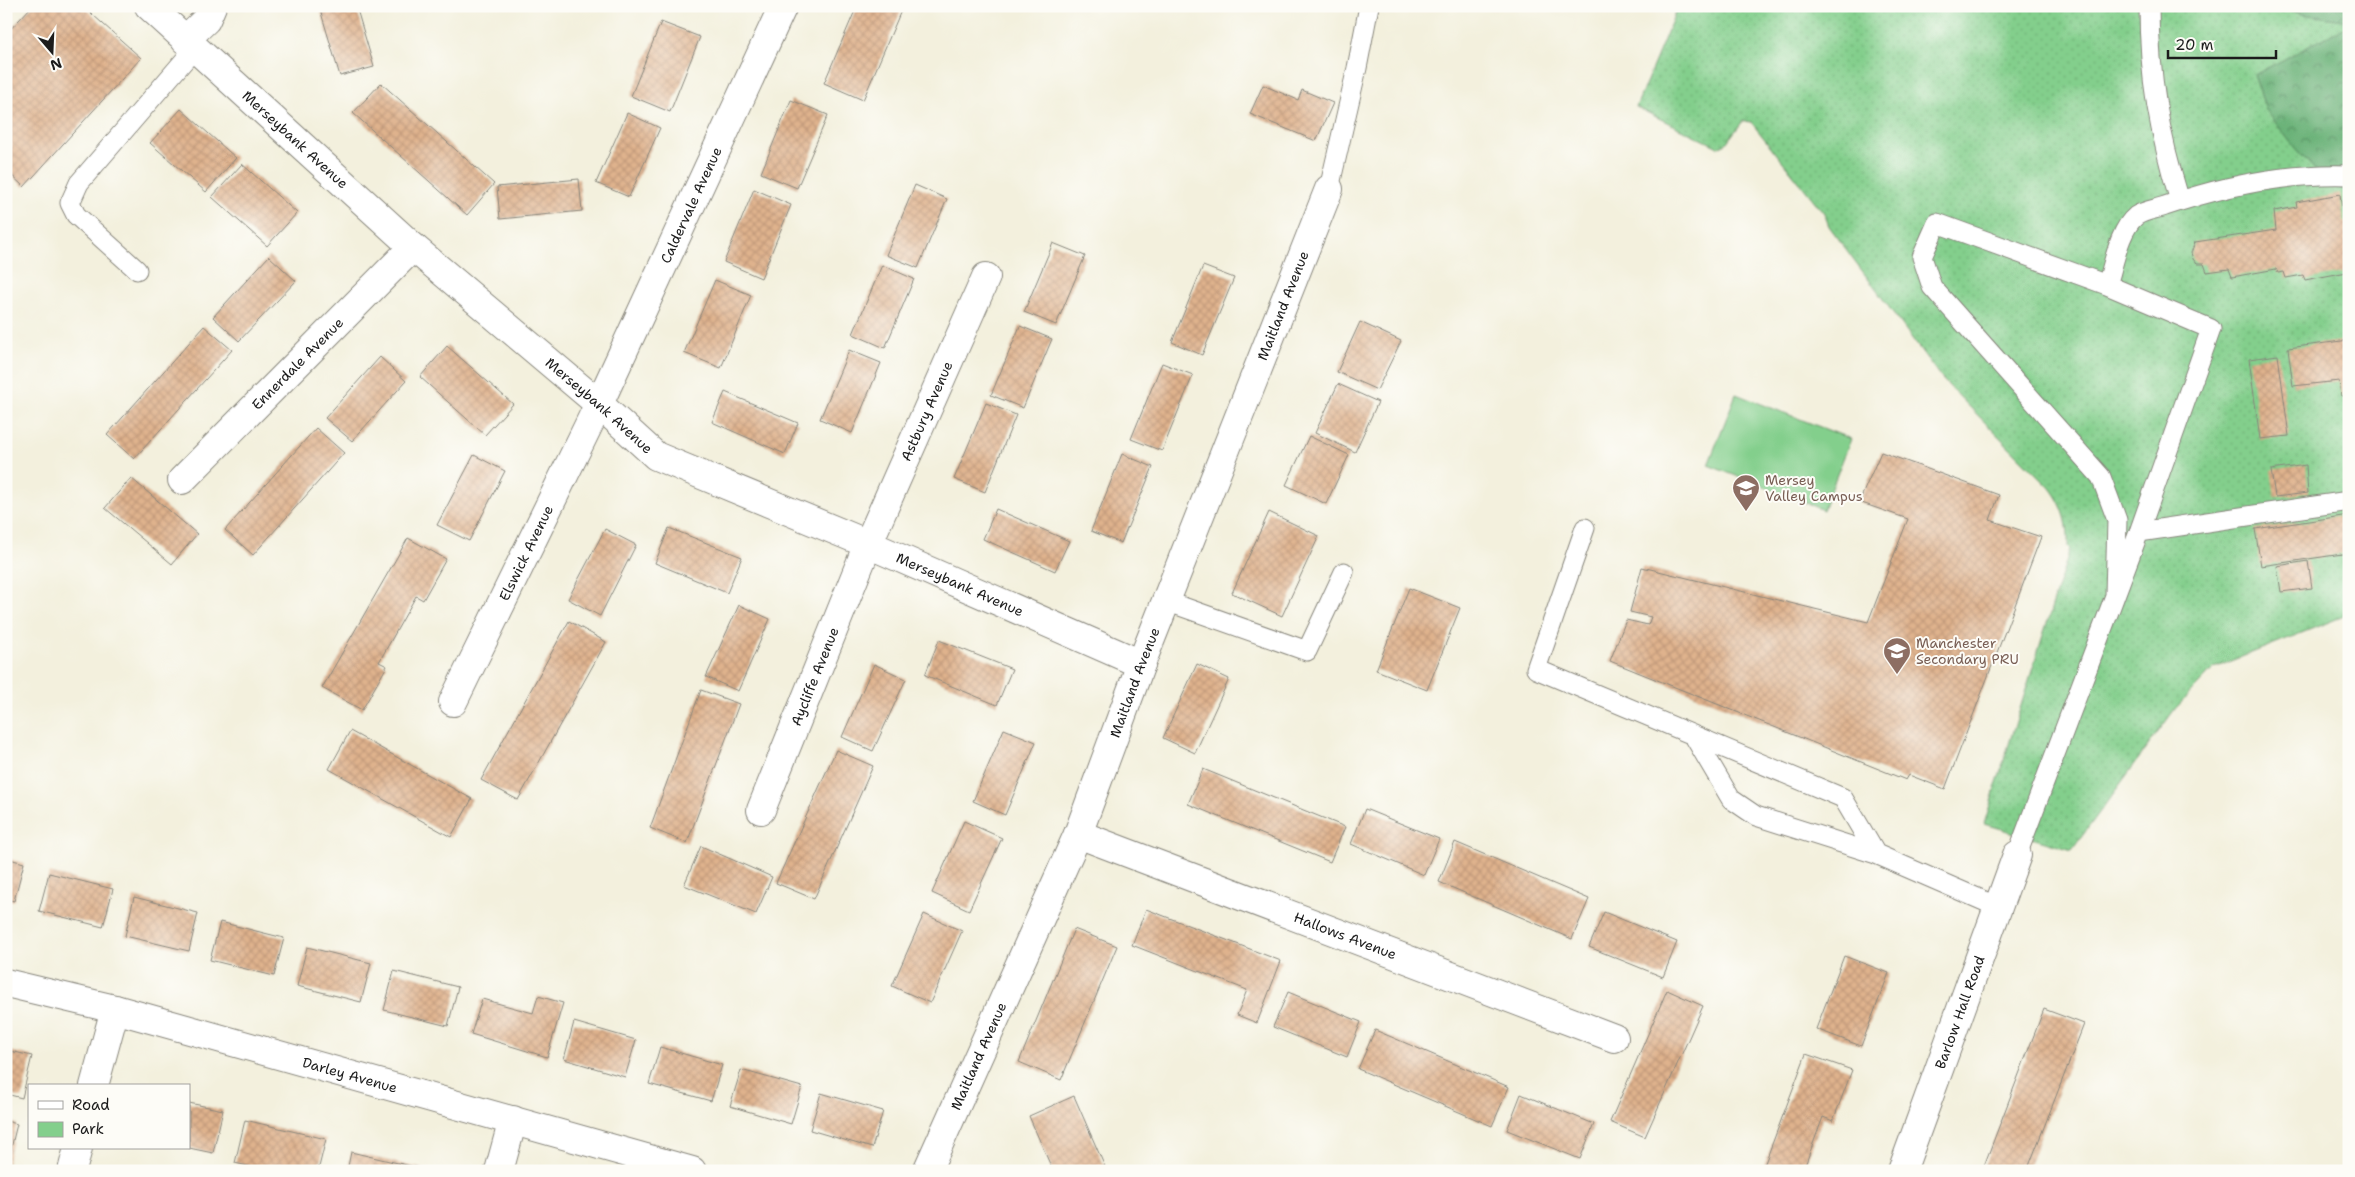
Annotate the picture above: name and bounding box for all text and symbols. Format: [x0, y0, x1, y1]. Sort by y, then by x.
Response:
north arrow [28, 28, 78, 78]
scale bar [2168, 28, 2275, 60]
text: 20 m [2175, 35, 2214, 55]
text: N [48, 54, 64, 75]
street label: Merseybank Avenue [238, 87, 352, 192]
street label: Caldervale Avenue [656, 144, 726, 266]
street label: Maitland Avenue [1253, 248, 1313, 363]
street label: Ennerdale Avenue [248, 313, 347, 414]
street label: Merseybank Avenue [542, 354, 657, 458]
street label: Astbury Avenue [897, 358, 957, 464]
place label: Mersey Valley Campus [1765, 471, 1863, 505]
school or university icon: Mersey Valley Campus [1731, 473, 1761, 512]
street label: Elswick Avenue [495, 502, 557, 604]
street label: Merseybank Avenue [894, 549, 1026, 620]
street label: Aycliffe Avenue [787, 624, 843, 728]
street label: Maitland Avenue [1106, 625, 1164, 740]
place label: Manchester Secondary PRU [1916, 634, 2019, 668]
school or university icon: Manchester Secondary PRU [1882, 636, 1912, 675]
street label: Hallows Avenue [1291, 908, 1399, 963]
street label: Barlow Hall Road [1931, 953, 1989, 1071]
street label: Maitland Avenue [947, 999, 1011, 1113]
street label: Darley Avenue [300, 1053, 399, 1097]
legend [28, 1084, 190, 1150]
text: Road [72, 1095, 110, 1115]
text: Park [72, 1119, 104, 1139]

